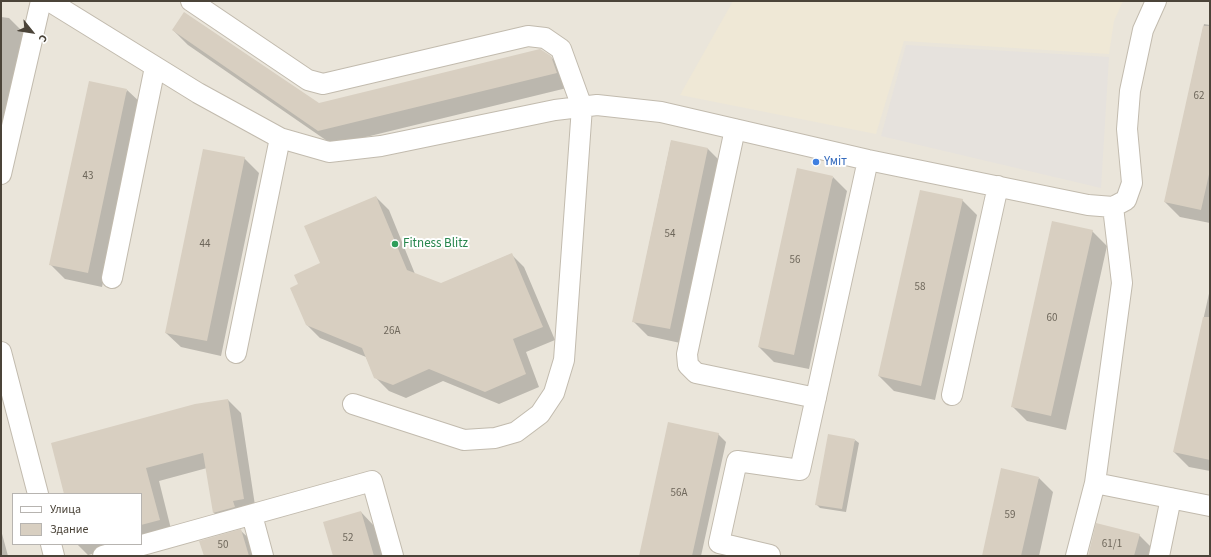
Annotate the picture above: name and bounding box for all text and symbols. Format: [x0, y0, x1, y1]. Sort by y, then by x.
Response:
north arrow [12, 12, 52, 52]
text: С [35, 32, 51, 45]
house number: 62 [1194, 90, 1204, 104]
place label: Үміт [824, 154, 847, 170]
marker: Үміт [811, 157, 821, 167]
house number: 43 [83, 170, 93, 184]
house number: 54 [665, 228, 675, 242]
place label: Fitness Blitz [403, 236, 468, 252]
house number: 44 [200, 238, 210, 252]
marker: Fitness Blitz [390, 239, 400, 249]
house number: 56 [790, 254, 800, 268]
house number: 58 [915, 281, 925, 295]
house number: 60 [1047, 312, 1057, 326]
house number: 26А [384, 325, 400, 339]
house number: 56А [671, 487, 687, 501]
legend [12, 493, 142, 545]
text: Улица [50, 501, 81, 518]
house number: 59 [1005, 509, 1015, 523]
text: Здание [50, 521, 89, 538]
house number: 52 [343, 532, 353, 546]
house number: 61/1 [1102, 538, 1122, 552]
house number: 50 [218, 539, 228, 553]

